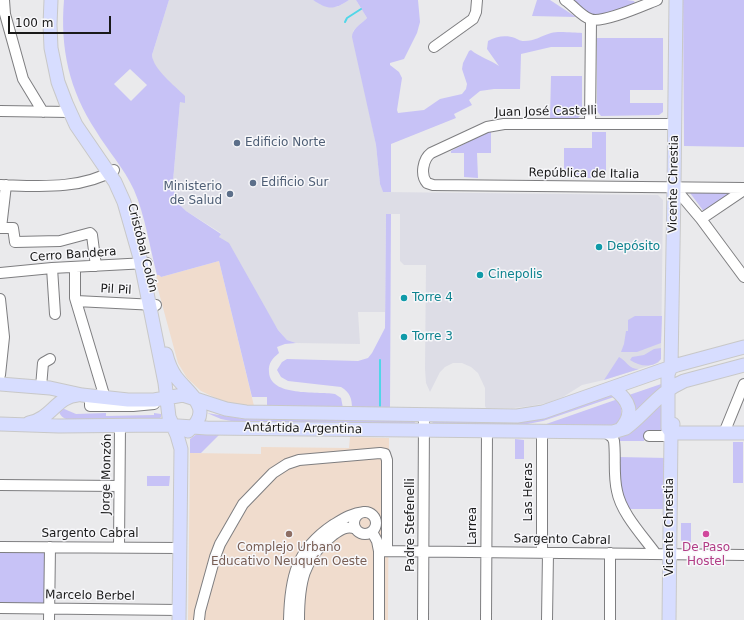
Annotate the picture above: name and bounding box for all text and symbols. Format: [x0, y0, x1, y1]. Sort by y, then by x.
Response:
scale bar [10, 8, 113, 34]
text: 100 m [15, 16, 53, 30]
street label: Juan José Castelli [495, 104, 597, 120]
street label: Vicente Chrestia [666, 135, 682, 233]
place label: Edificio Norte [245, 136, 326, 150]
marker: Edificio Norte [232, 138, 242, 148]
street label: República de Italia [528, 166, 640, 182]
place label: Edificio Sur [261, 176, 328, 190]
marker: Edificio Sur [248, 178, 258, 188]
place label: Ministerio de Salud [163, 180, 222, 208]
marker: Ministerio de Salud [225, 189, 235, 199]
street label: Cristóbal Colón [124, 202, 160, 294]
place label: Depósito [607, 240, 660, 254]
marker: Depósito [594, 242, 604, 252]
street label: Cerro Bandera [29, 245, 117, 265]
place label: Cinepolis [488, 268, 543, 282]
marker: Cinepolis [475, 270, 485, 280]
street label: Pil Pil [100, 282, 132, 298]
place label: Torre 4 [412, 291, 453, 305]
marker: Torre 4 [399, 293, 409, 303]
place label: Torre 3 [412, 330, 453, 344]
marker: Torre 3 [399, 332, 409, 342]
street label: Antártida Argentina [244, 421, 362, 437]
street label: Jorge Monzón [99, 433, 115, 515]
street label: Las Heras [522, 462, 536, 522]
street label: Padre Stefenelli [404, 478, 418, 572]
street label: Vicente Chrestia [663, 478, 677, 576]
street label: Larrea [466, 507, 480, 545]
street label: Sargento Cabral [41, 527, 139, 541]
marker: Complejo Urbano Educativo Neuquén Oeste [284, 529, 294, 539]
marker: De Paso Hostel [701, 529, 711, 539]
street label: Sargento Cabral [513, 532, 611, 548]
place label: Complejo Urbano Educativo Neuquén Oeste [211, 541, 367, 569]
place label: De Paso Hostel [682, 541, 730, 569]
street label: Marcelo Berbel [45, 588, 135, 604]

